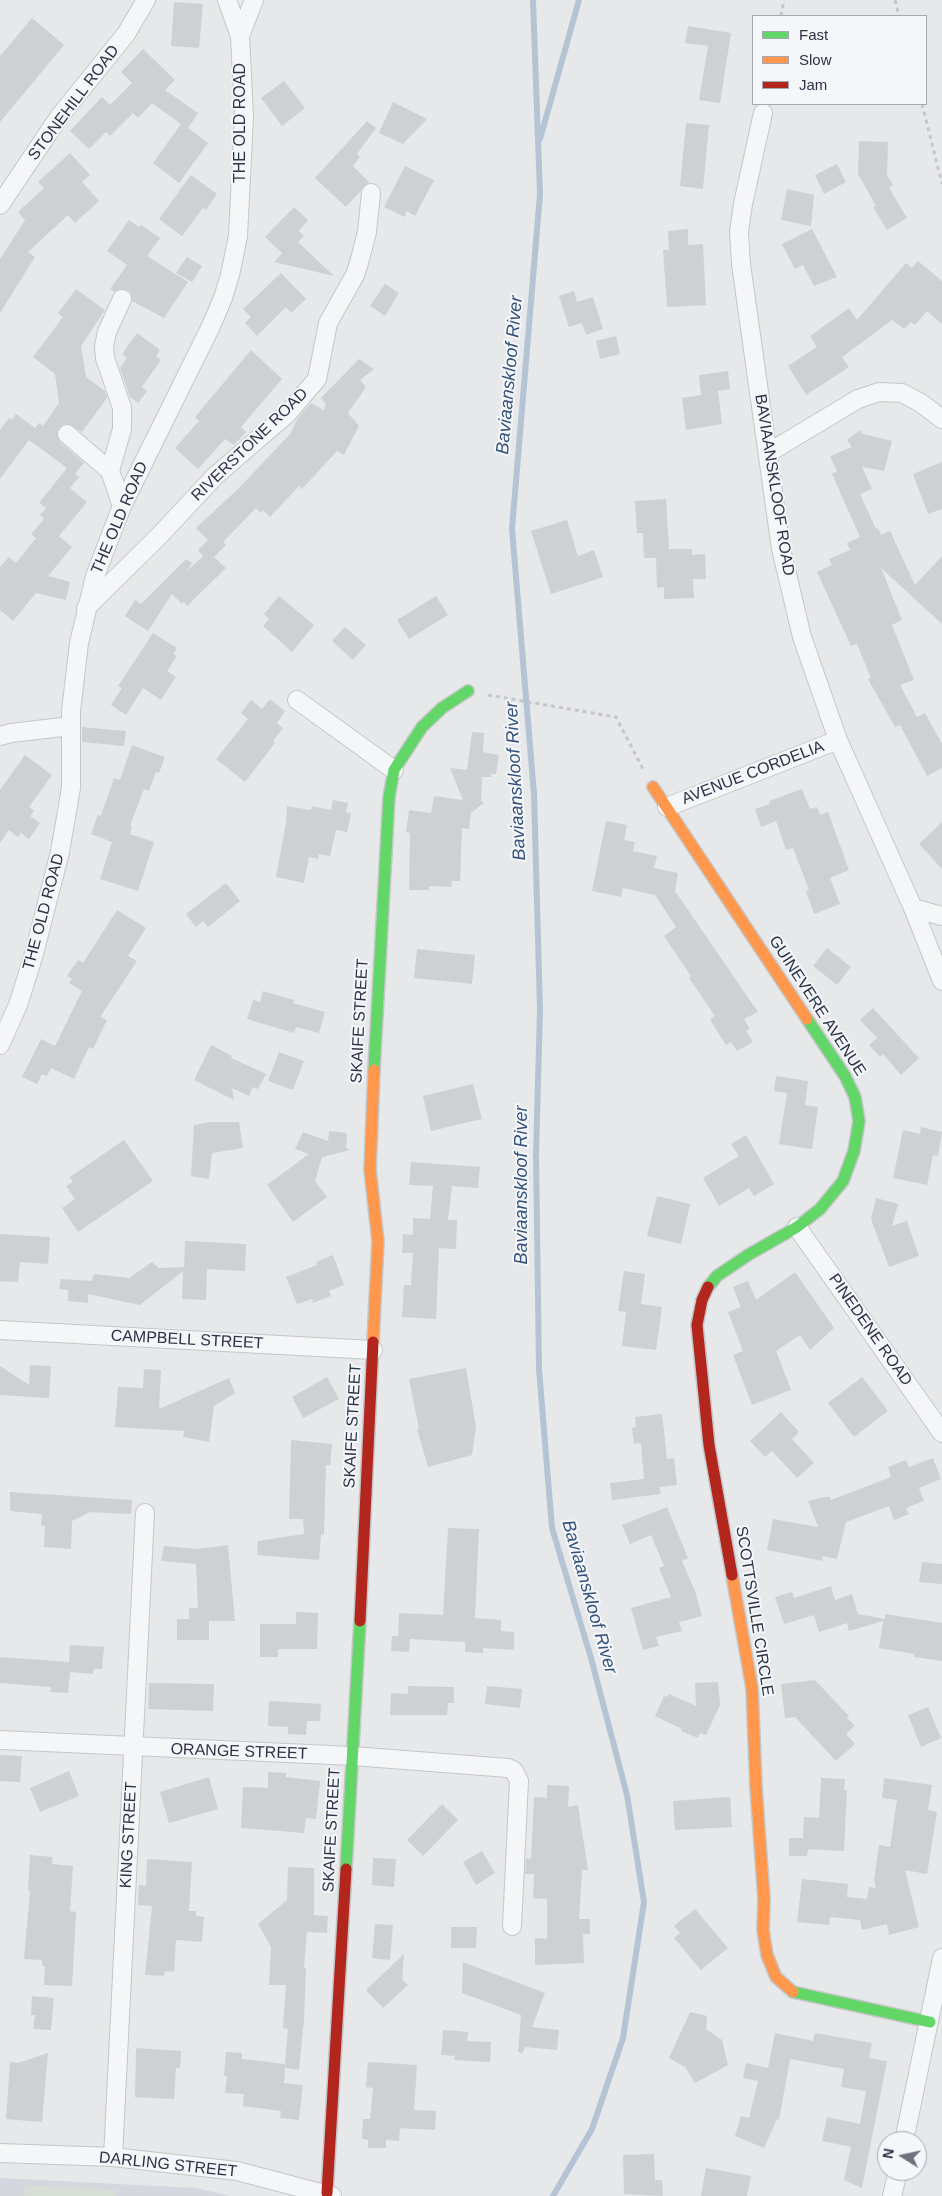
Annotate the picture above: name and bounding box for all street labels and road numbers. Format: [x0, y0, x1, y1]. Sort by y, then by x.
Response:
street label: STONEHILL ROAD [24, 42, 124, 164]
street label: THE OLD ROAD [231, 63, 251, 183]
street label: RIVERSTONE ROAD [188, 384, 312, 506]
street label: BAVIAANSKLOOF ROAD [750, 393, 798, 577]
street label: THE OLD ROAD [88, 459, 152, 577]
street label: AVENUE CORDELIA [679, 737, 827, 809]
street label: THE OLD ROAD [19, 852, 69, 972]
street label: GUINEVERE AVENUE [764, 932, 870, 1080]
street label: SKAIFE STREET [347, 958, 373, 1084]
street label: PINEDENE ROAD [824, 1270, 916, 1390]
street label: CAMPBELL STREET [110, 1326, 264, 1354]
street label: SKAIFE STREET [340, 1363, 366, 1489]
street label: SCOTTSVILLE CIRCLE [731, 1525, 777, 1697]
street label: ORANGE STREET [170, 1740, 308, 1764]
street label: SKAIFE STREET [319, 1767, 345, 1893]
street label: KING STREET [117, 1781, 141, 1889]
street label: DARLING STREET [98, 2148, 238, 2182]

